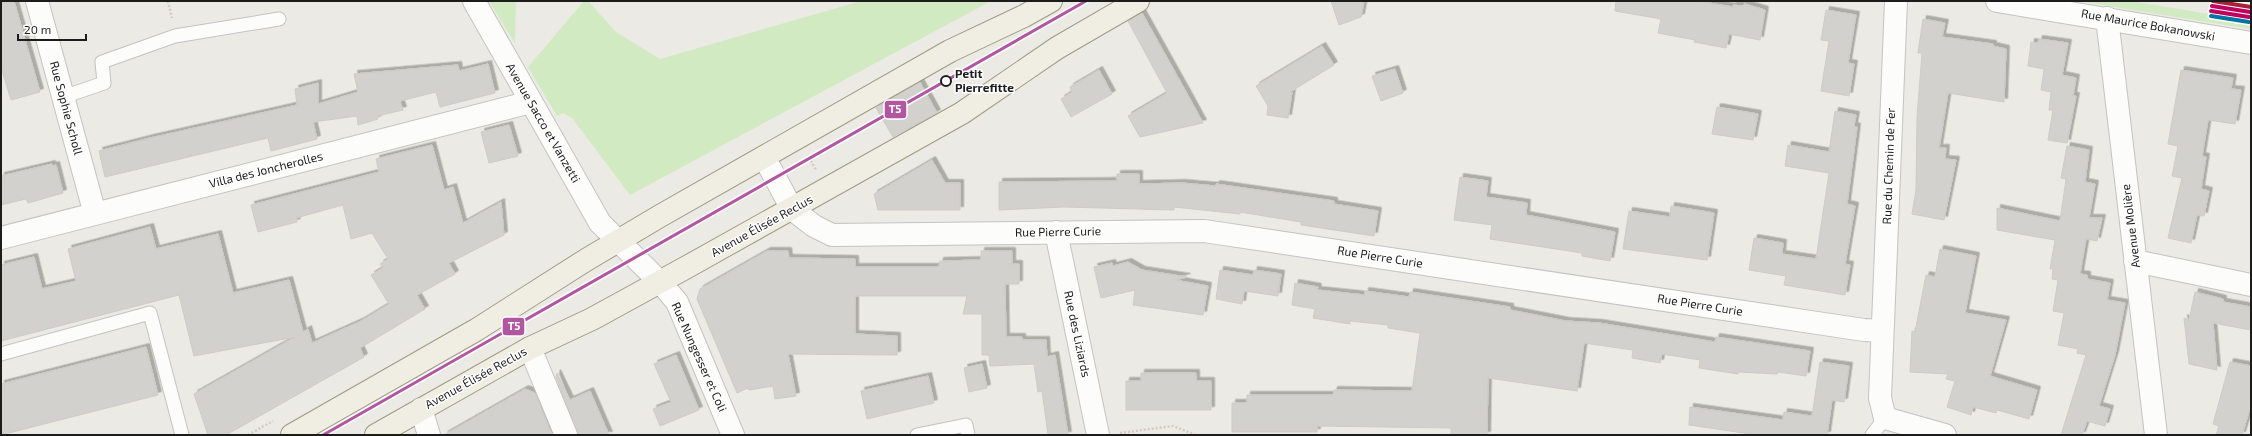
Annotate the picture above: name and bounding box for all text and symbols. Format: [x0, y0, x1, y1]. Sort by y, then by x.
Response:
street label: Rue Maurice Bokanowski [2080, 5, 2216, 43]
scale bar [18, 16, 86, 42]
text: 20 m [24, 22, 51, 36]
street label: Rue Sophie Scholl [48, 59, 86, 157]
street label: Avenue Sacco et Vanzetti [504, 60, 584, 185]
place label: Petit Pierrefitte [955, 66, 1014, 94]
marker: Petit Pierrefitte [940, 75, 952, 87]
line badge: T5 [884, 100, 907, 119]
text: T5 [889, 102, 901, 115]
street label: Rue du Chemin de Fer [1879, 107, 1897, 225]
street label: Villa des Joncherolles [207, 148, 324, 190]
street label: Avenue Molière [2118, 183, 2142, 269]
street label: Avenue Élisée Reclus [708, 191, 815, 259]
street label: Rue Pierre Curie [1015, 223, 1101, 239]
street label: Rue Pierre Curie [1336, 242, 1424, 270]
street label: Rue des Liziards [1062, 289, 1094, 378]
street label: Rue Pierre Curie [1656, 290, 1744, 318]
street label: Rue Nungesser et Coli [669, 300, 730, 414]
line badge: T5 [502, 317, 525, 336]
text: T5 [508, 319, 520, 332]
street label: Avenue Élisée Reclus [422, 343, 529, 411]

